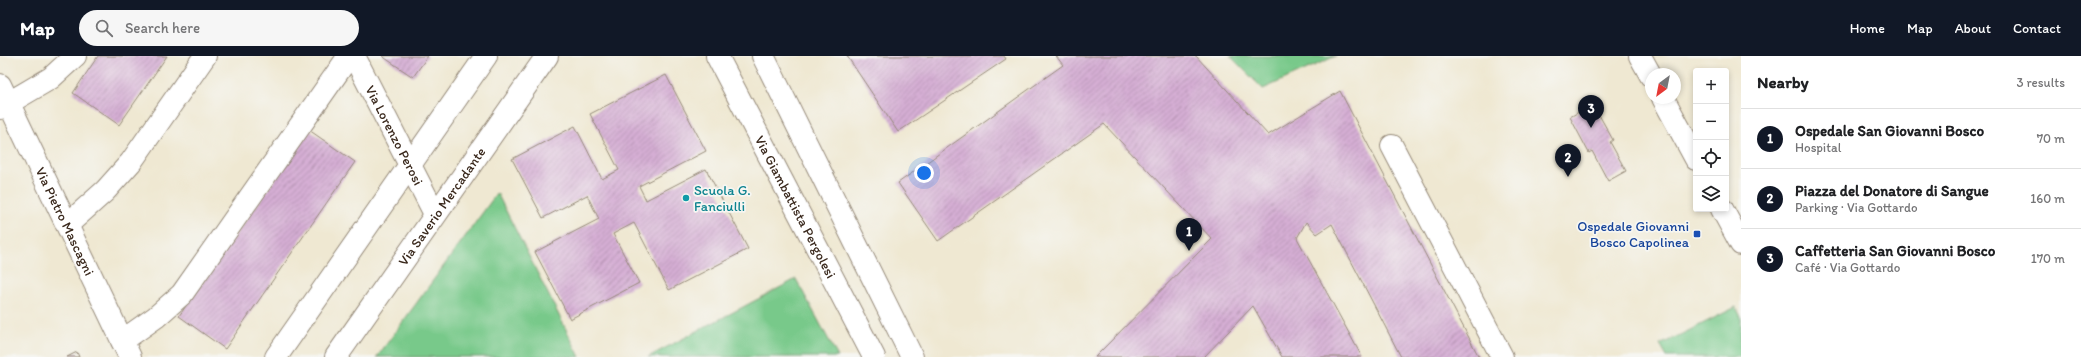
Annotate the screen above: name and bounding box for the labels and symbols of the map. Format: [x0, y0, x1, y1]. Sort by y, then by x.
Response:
north arrow [1645, 68, 1681, 104]
street label: Via Lorenzo Perosi [362, 83, 427, 188]
pin: 3 [1578, 95, 1604, 128]
street label: Via Giambattista Pergolesi [751, 133, 839, 281]
street label: Via Saverio Mercadante [395, 144, 490, 269]
pin: 2 [1555, 144, 1581, 177]
your location [914, 163, 934, 183]
street label: Via Pietro Mascagni [32, 165, 98, 278]
place label: Scuola G. Fanciulli [694, 182, 751, 215]
marker: Scuola G. Fanciulli [681, 193, 691, 203]
pin: 1 [1176, 218, 1202, 251]
place label: Ospedale Giovanni Bosco Capolinea [1577, 218, 1690, 251]
marker: Ospedale Giovanni Bosco Capolinea [1692, 229, 1702, 239]

